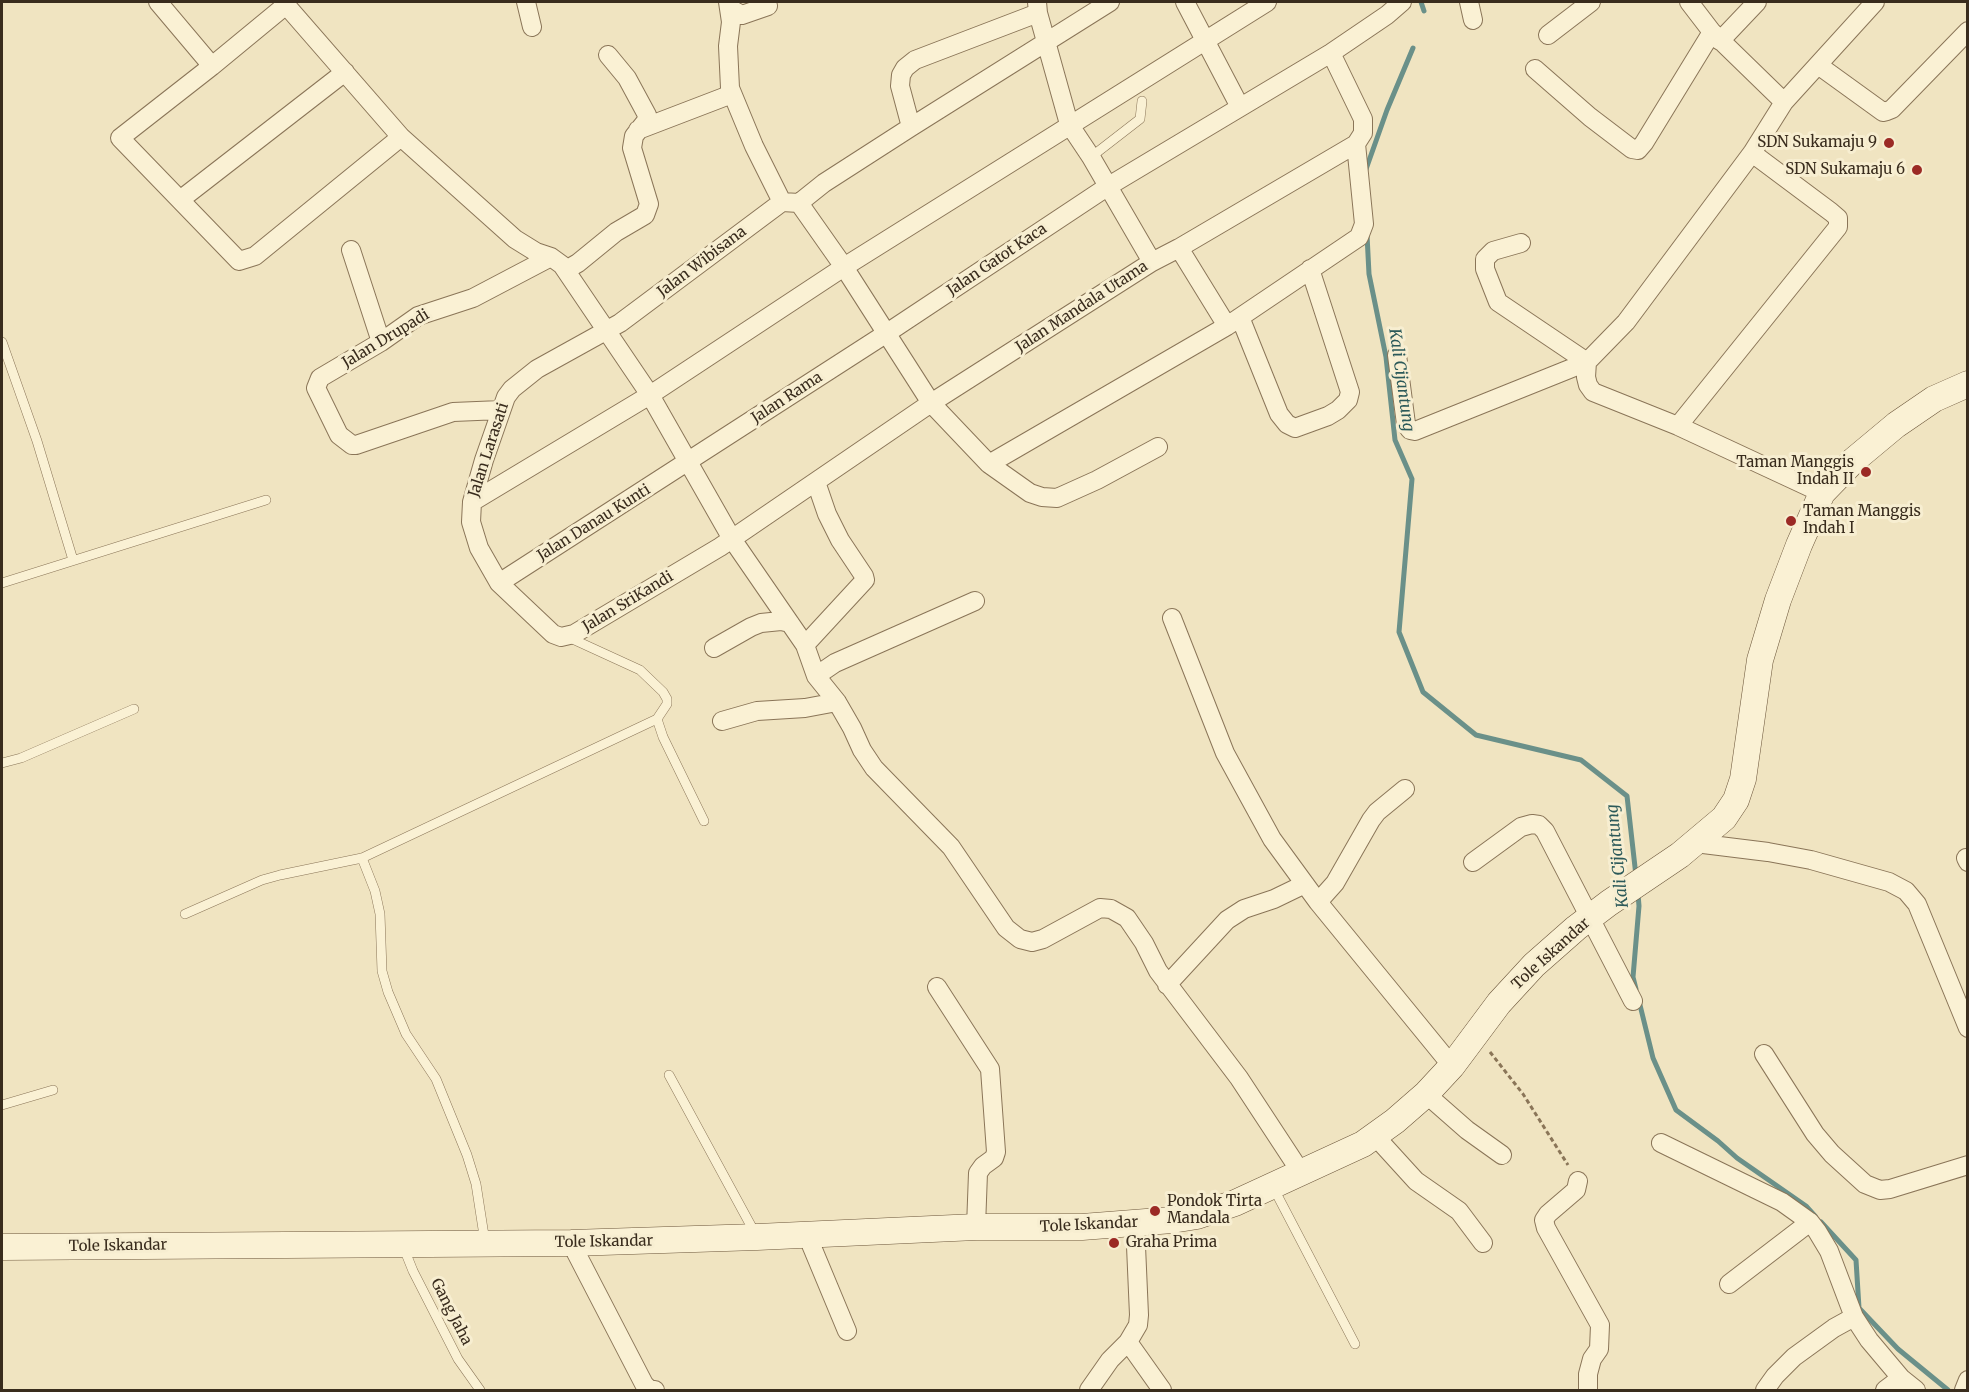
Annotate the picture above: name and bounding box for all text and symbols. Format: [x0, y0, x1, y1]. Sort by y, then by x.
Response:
place label: SDN Sukamaju 9 [1757, 134, 1877, 152]
marker: SDN Sukamaju 9 [1882, 136, 1896, 150]
place label: SDN Sukamaju 6 [1785, 161, 1905, 179]
marker: SDN Sukamaju 6 [1910, 163, 1924, 177]
street label: Jalan Gatot Kaca [944, 220, 1050, 300]
street label: Jalan Wibisana [654, 223, 750, 301]
street label: Jalan Mandala Utama [1013, 258, 1151, 356]
street label: Jalan Drupadi [339, 306, 433, 372]
water label: Kali Cijantung [1384, 327, 1418, 433]
street label: Jalan Rama [748, 368, 826, 428]
street label: Jalan Larasati [465, 400, 513, 500]
place label: Taman Manggis Indah II [1736, 454, 1854, 489]
marker: Taman Manggis Indah II [1859, 465, 1873, 479]
street label: Jalan Danau Kunti [534, 481, 654, 565]
place label: Taman Manggis Indah I [1803, 503, 1921, 538]
marker: Taman Manggis Indah I [1784, 514, 1798, 528]
street label: Jalan SriKandi [580, 568, 676, 636]
water label: Kali Cijantung [1603, 803, 1633, 909]
street label: Tole Iskandar [1508, 914, 1594, 994]
place label: Pondok Tirta Mandala [1167, 1193, 1262, 1228]
marker: Pondok Tirta Mandala [1148, 1204, 1162, 1218]
street label: Tole Iskandar [1039, 1213, 1139, 1237]
street label: Tole Iskandar [555, 1232, 653, 1252]
place label: Graha Prima [1126, 1234, 1217, 1252]
street label: Tole Iskandar [69, 1236, 167, 1256]
marker: Graha Prima [1107, 1236, 1121, 1250]
street label: Gang Jaha [427, 1276, 475, 1348]

